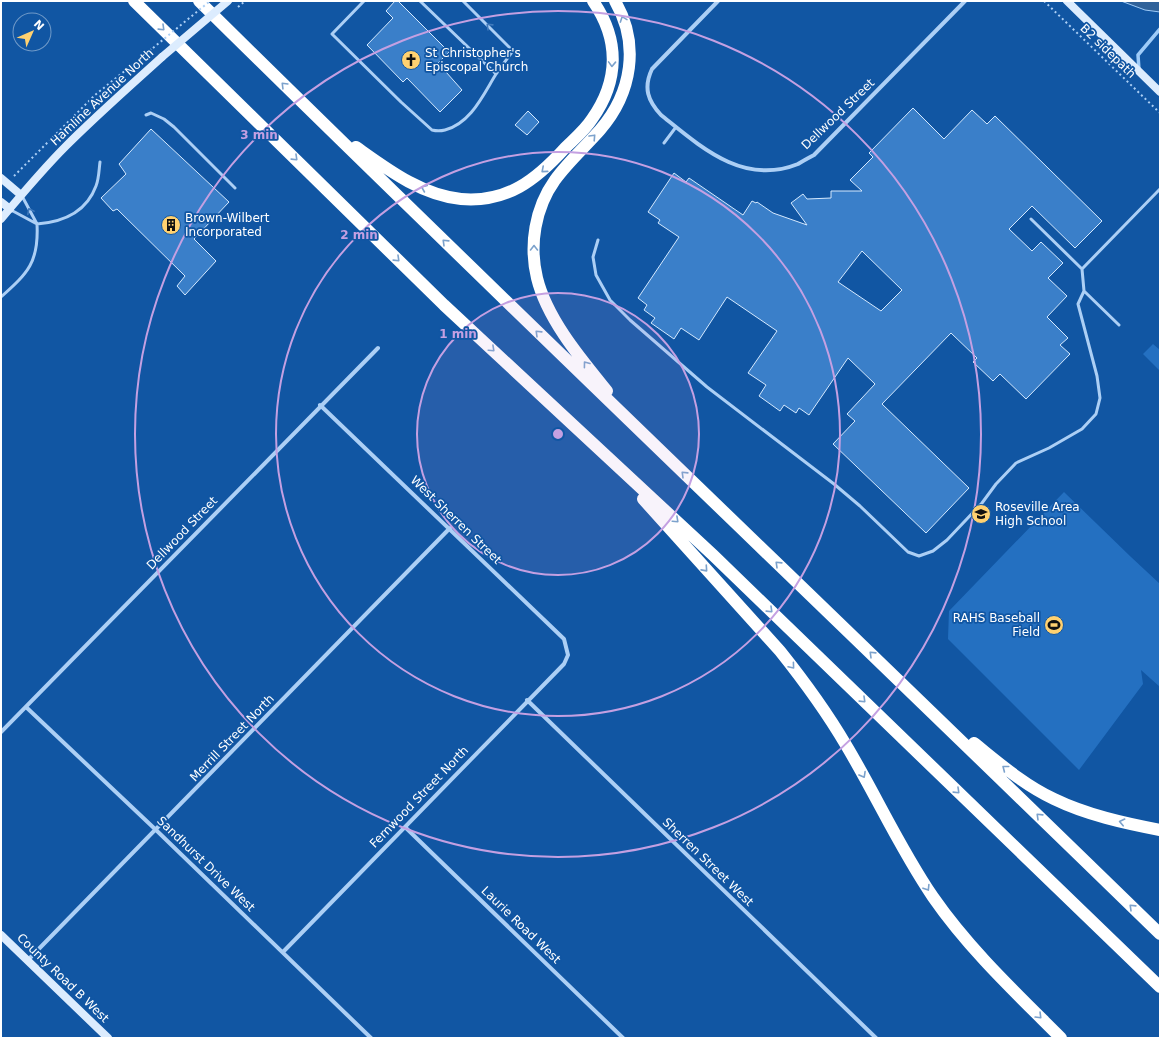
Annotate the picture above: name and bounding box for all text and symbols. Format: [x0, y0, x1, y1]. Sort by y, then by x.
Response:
north arrow [12, 12, 52, 52]
one-way arrow [619, 15, 627, 22]
text: N [31, 17, 47, 33]
street label: B2 sidepath [1077, 21, 1139, 81]
one-way arrow [157, 23, 165, 31]
one-way arrow [486, 23, 494, 31]
street label: Hamline Avenue North [48, 46, 156, 148]
place label: St Christopher's Episcopal Church [425, 46, 528, 74]
church icon: St Christopher's Episcopal Church [400, 49, 422, 71]
one-way arrow [608, 61, 617, 67]
street label: Dellwood Street [799, 76, 877, 152]
one-way arrow [281, 82, 289, 89]
text: 3 min [240, 128, 278, 142]
one-way arrow [588, 135, 595, 142]
one-way arrow [290, 153, 298, 161]
one-way arrow [542, 165, 549, 172]
one-way arrow [420, 185, 427, 193]
one-way arrow [27, 208, 35, 215]
place label: Brown-Wilbert Incorporated [185, 211, 270, 239]
building icon: Brown-Wilbert Incorporated [160, 214, 182, 236]
text: 2 min [340, 228, 378, 242]
one-way arrow [442, 239, 450, 247]
one-way arrow [530, 245, 538, 251]
one-way arrow [392, 254, 400, 262]
text: 1 min [439, 327, 477, 341]
one-way arrow [535, 330, 543, 338]
one-way arrow [487, 344, 495, 351]
one-way arrow [584, 362, 591, 369]
centre of rings [551, 427, 565, 441]
one-way arrow [682, 472, 689, 479]
street label: West Sherren Street [408, 473, 504, 567]
street label: Dellwood Street [144, 494, 220, 572]
place label: Roseville Area High School [995, 500, 1080, 528]
school or university icon: Roseville Area High School [970, 503, 992, 525]
one-way arrow [671, 515, 679, 523]
one-way arrow [775, 562, 783, 569]
one-way arrow [701, 564, 708, 572]
one-way arrow [765, 605, 773, 613]
place label: RAHS Baseball Field [953, 611, 1040, 639]
sports icon: RAHS Baseball Field [1043, 614, 1065, 636]
one-way arrow [869, 652, 877, 659]
one-way arrow [788, 661, 795, 669]
street label: Merrill Street North [187, 692, 277, 784]
one-way arrow [858, 695, 866, 703]
street label: Fernwood Street North [367, 743, 471, 851]
one-way arrow [1002, 765, 1009, 772]
one-way arrow [858, 771, 865, 778]
one-way arrow [952, 786, 960, 793]
one-way arrow [1036, 813, 1044, 821]
street label: Sandhurst Drive West [154, 814, 258, 915]
street label: Sherren Street West [660, 815, 756, 909]
one-way arrow [1119, 818, 1125, 826]
street label: Laurie Road West [479, 884, 564, 967]
one-way arrow [923, 884, 930, 891]
one-way arrow [1129, 904, 1137, 911]
street label: County Road B West [14, 931, 112, 1026]
one-way arrow [1034, 1011, 1042, 1019]

